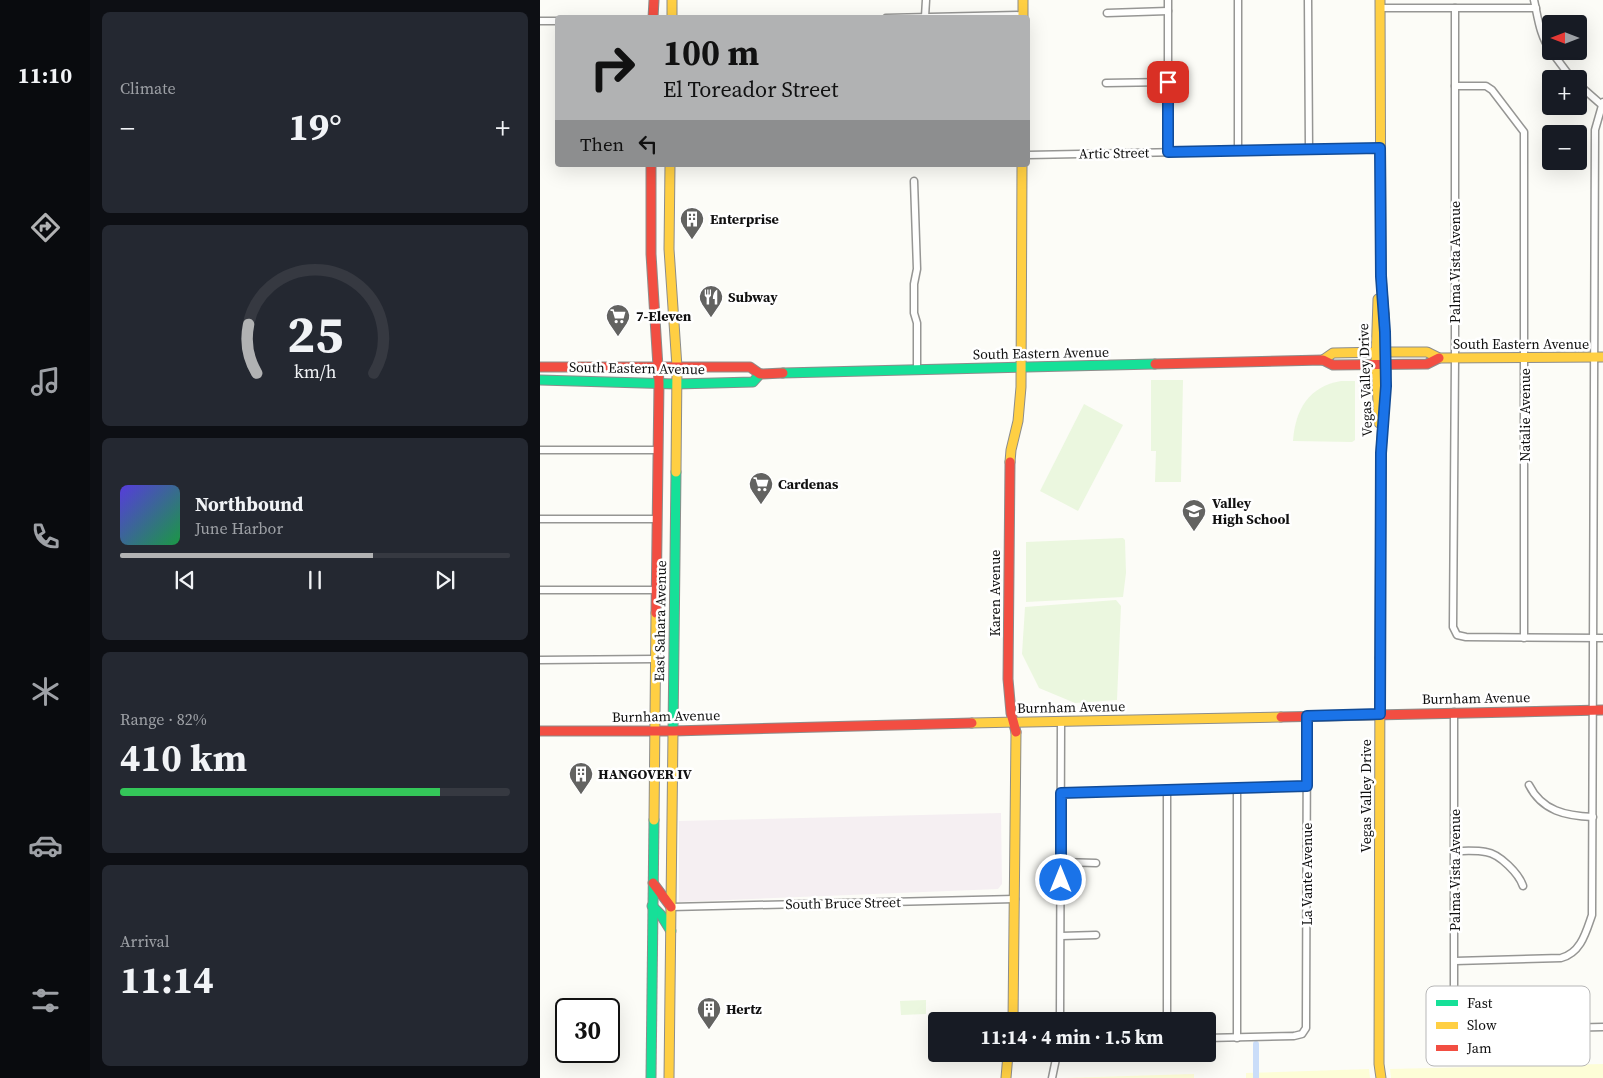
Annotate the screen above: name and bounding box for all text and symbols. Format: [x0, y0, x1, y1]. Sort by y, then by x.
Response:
north arrow [1542, 15, 1588, 60]
map controls [1542, 15, 1587, 170]
text: 100 m [663, 29, 759, 77]
icon: right [580, 35, 645, 100]
text: 11:10 [18, 60, 72, 90]
pin [1147, 61, 1189, 103]
icon: arrive [1154, 68, 1182, 96]
button: + [1542, 70, 1587, 115]
text: El Toreador Street [663, 74, 838, 104]
text: Climate [120, 77, 176, 99]
text: 19° [288, 101, 342, 153]
text: − [120, 109, 135, 147]
text: + [495, 109, 510, 147]
button: − [1542, 125, 1587, 170]
icon: left [634, 130, 662, 158]
text: Then [580, 131, 624, 157]
street label: Artic Street [1079, 142, 1150, 164]
street label: Palma Vista Avenue [1445, 201, 1465, 323]
building icon: Enterprise [679, 206, 705, 240]
place label: Enterprise [710, 209, 779, 229]
icon: directions [28, 210, 63, 245]
restaurant icon: Subway [698, 284, 724, 318]
place label: Subway [728, 287, 778, 307]
text: 25 [287, 298, 343, 369]
supermarket icon: 7-Eleven [605, 303, 631, 337]
place label: 7-Eleven [636, 306, 692, 326]
street label: Vegas Valley Drive [1353, 323, 1377, 437]
street label: South Eastern Avenue [1453, 334, 1589, 354]
street label: South Eastern Avenue [973, 342, 1109, 364]
street label: South Eastern Avenue [569, 357, 705, 379]
text: km/h [294, 359, 337, 384]
icon: music [28, 364, 63, 399]
street label: Natalie Avenue [1515, 368, 1535, 462]
supermarket icon: Cardenas [748, 471, 774, 505]
place label: Cardenas [778, 474, 839, 494]
text: Northbound [195, 491, 303, 517]
place label: Valley High School [1212, 493, 1290, 529]
school or university icon: Valley High School [1181, 498, 1207, 532]
text: June Harbor [195, 517, 283, 539]
icon: phone [28, 519, 63, 554]
street label: Karen Avenue [985, 550, 1005, 636]
street label: East Sahara Avenue [649, 560, 671, 682]
icon: previous [171, 566, 199, 594]
icon: pause [301, 566, 329, 594]
icon: next [431, 566, 459, 594]
icon: climate [28, 674, 63, 709]
street label: Burnham Avenue [1422, 687, 1530, 709]
street label: Burnham Avenue [1017, 696, 1125, 718]
street label: Burnham Avenue [612, 705, 720, 727]
text: Range · 82% [120, 708, 207, 730]
text: 410 km [120, 732, 247, 784]
street label: Vegas Valley Drive [1356, 739, 1376, 853]
building icon: HANGOVER IV [568, 761, 594, 795]
place label: HANGOVER IV [598, 764, 693, 784]
street label: Palma Vista Avenue [1445, 809, 1465, 931]
street label: La Vante Avenue [1297, 822, 1317, 926]
icon: car [28, 828, 63, 863]
position arrow [1034, 853, 1086, 905]
street label: South Bruce Street [785, 892, 901, 914]
text: Arrival [120, 930, 169, 952]
text: 11:14 [120, 954, 214, 1006]
icon: filters [28, 983, 63, 1018]
legend [1426, 986, 1590, 1066]
text: Fast [1467, 993, 1493, 1013]
building icon: Hertz [696, 996, 722, 1030]
speed limit sign: 30 [555, 998, 620, 1063]
place label: Hertz [726, 999, 762, 1019]
text: Slow [1467, 1015, 1497, 1035]
text: 11:14 · 4 min · 1.5 km [981, 1024, 1163, 1050]
text: Jam [1466, 1038, 1492, 1058]

